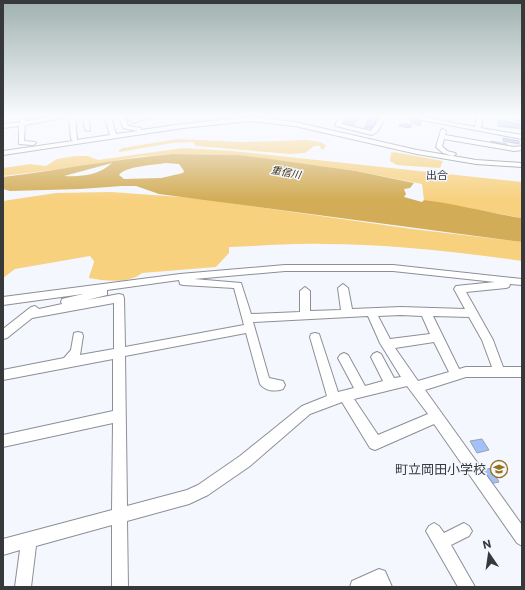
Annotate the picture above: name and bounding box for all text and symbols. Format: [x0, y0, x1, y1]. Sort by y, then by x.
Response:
water label: 重信川 [270, 163, 303, 181]
district label: 出合 [426, 168, 448, 181]
school or university icon: 町立岡田小学校 [489, 459, 509, 479]
place label: 町立岡田小学校 [395, 461, 486, 477]
north arrow [469, 534, 509, 574]
text: N [481, 537, 492, 551]

